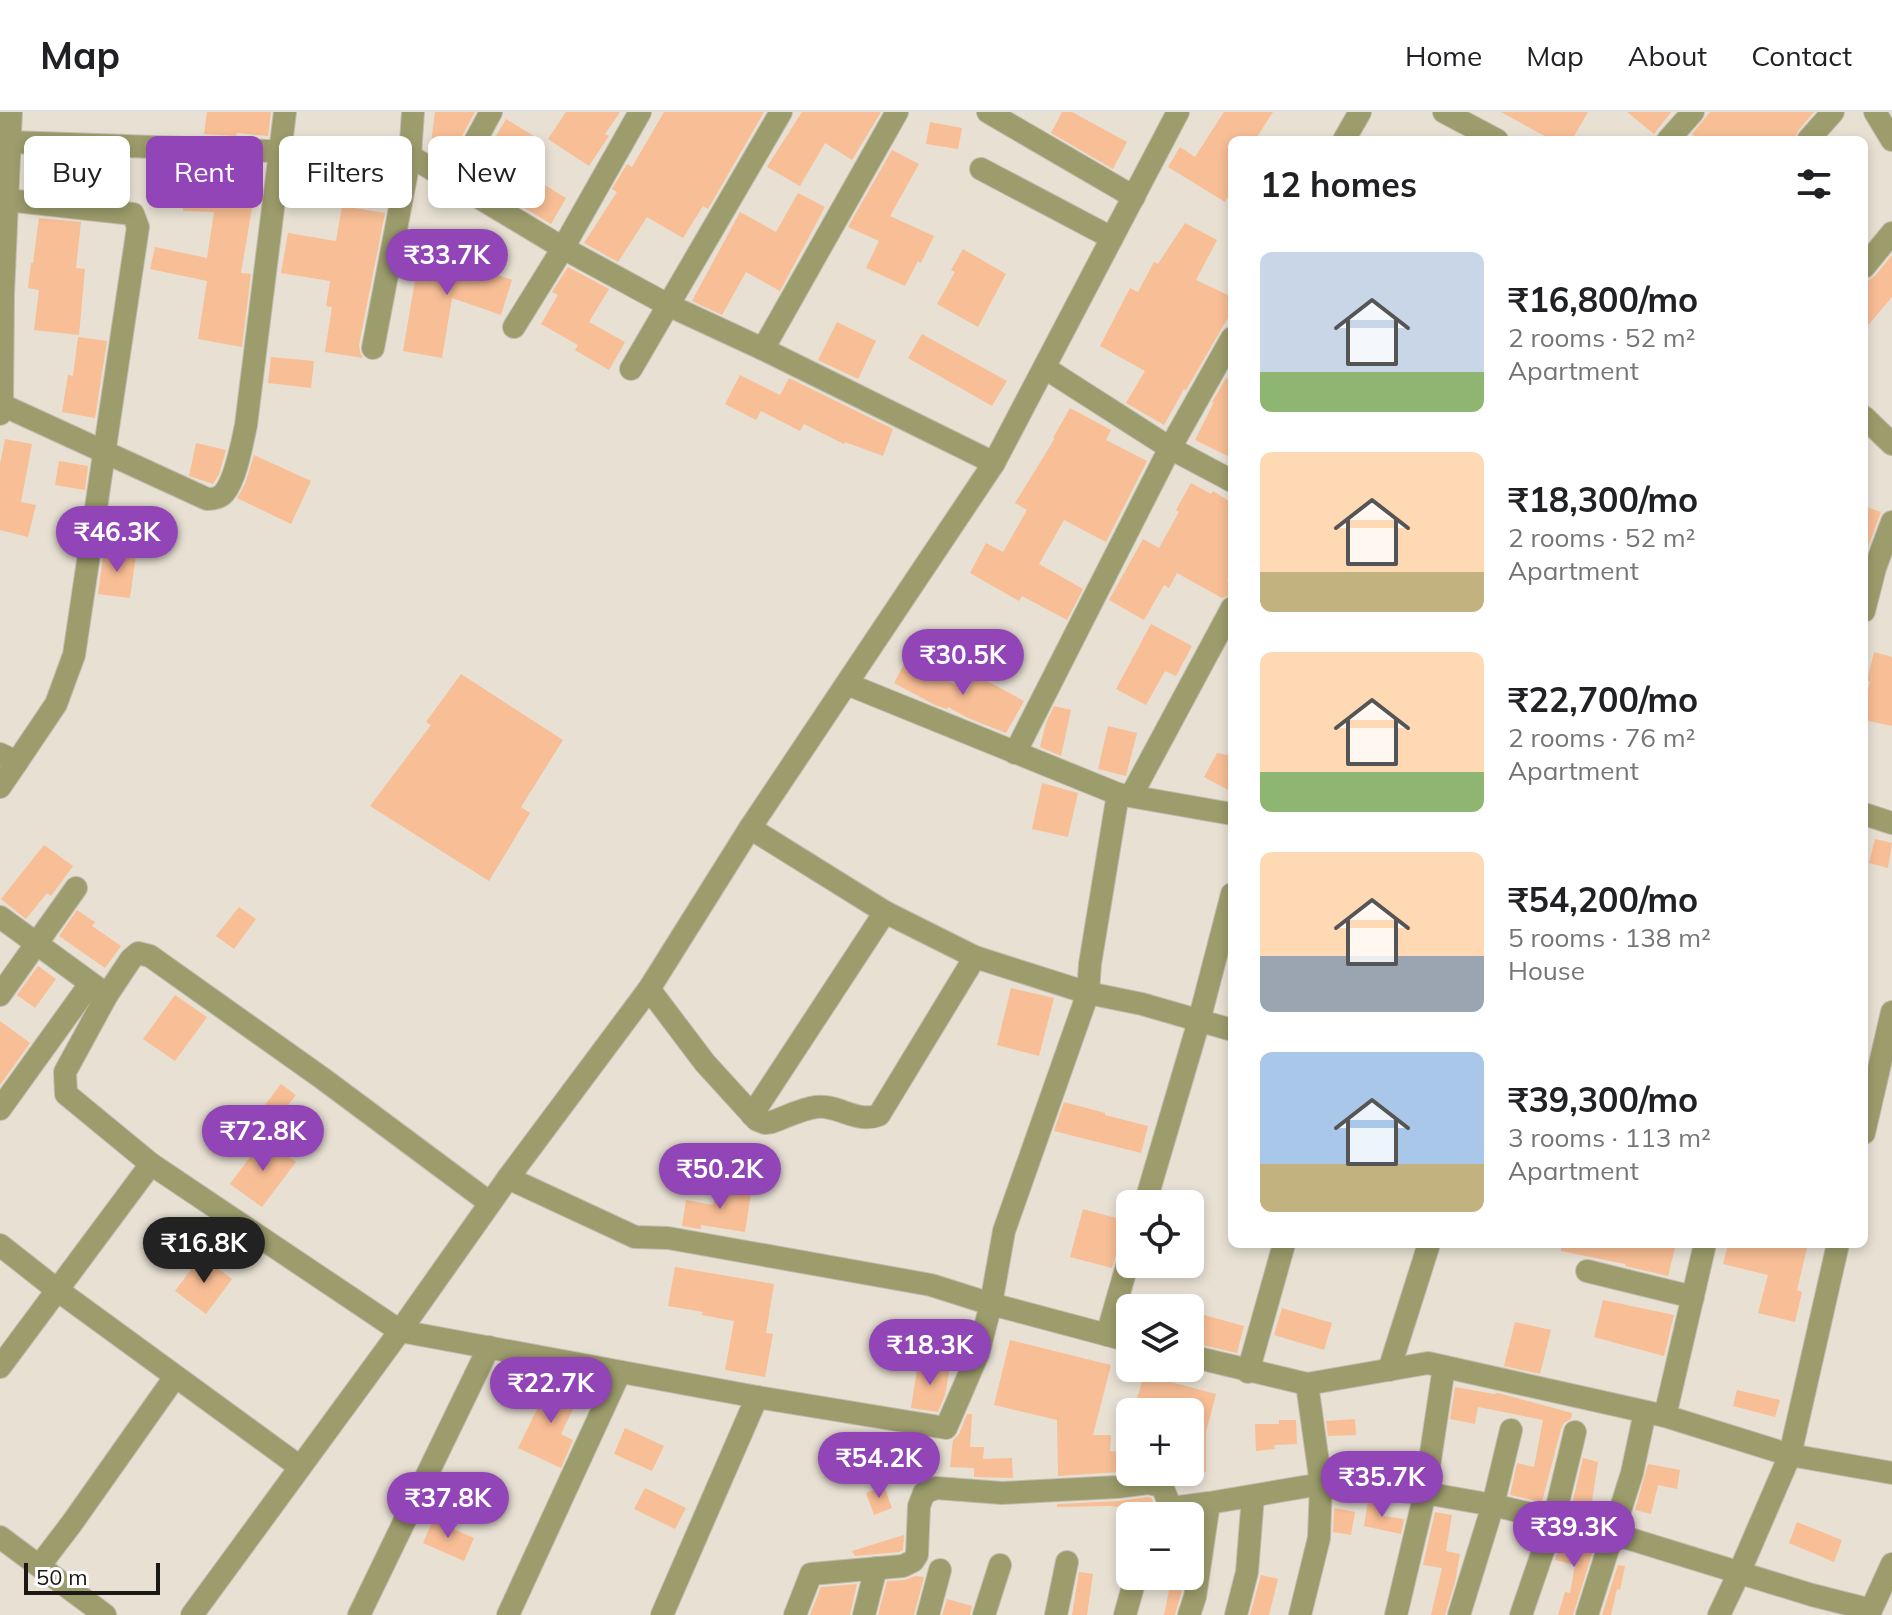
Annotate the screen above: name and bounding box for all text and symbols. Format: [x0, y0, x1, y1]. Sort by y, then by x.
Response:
text: Map [40, 31, 120, 79]
text: Home [1405, 38, 1482, 73]
text: Map [1526, 38, 1584, 73]
text: About [1628, 38, 1707, 73]
text: Contact [1751, 38, 1852, 73]
chip: Buy [24, 136, 130, 208]
chip: Rent [146, 136, 263, 208]
chip: Filters [279, 136, 412, 208]
chip: New [428, 136, 545, 208]
icon: filters [1792, 162, 1836, 206]
text: 12 homes [1260, 163, 1417, 206]
pin: ₹33.7K [382, 229, 512, 297]
text: ₹33.7K [404, 238, 490, 271]
text: ₹16,800/mo [1508, 278, 1698, 321]
icon: home [1324, 284, 1420, 380]
text: 2 rooms · 52 m² [1508, 321, 1695, 354]
text: Apartment [1508, 354, 1639, 387]
text: ₹18,300/mo [1508, 478, 1698, 521]
icon: home [1324, 484, 1420, 580]
pin: ₹46.3K [52, 506, 182, 574]
text: ₹46.3K [74, 515, 160, 548]
text: 2 rooms · 52 m² [1508, 521, 1695, 554]
text: Apartment [1508, 554, 1639, 587]
pin: ₹30.5K [898, 629, 1028, 697]
text: ₹30.5K [920, 638, 1006, 671]
text: ₹22,700/mo [1508, 678, 1698, 721]
icon: home [1324, 684, 1420, 780]
text: 2 rooms · 76 m² [1508, 721, 1695, 754]
text: Apartment [1508, 754, 1639, 787]
text: ₹54,200/mo [1508, 878, 1698, 921]
icon: home [1324, 884, 1420, 980]
text: 5 rooms · 138 m² [1508, 921, 1711, 954]
text: House [1508, 954, 1585, 987]
text: ₹39,300/mo [1508, 1078, 1698, 1121]
icon: home [1324, 1084, 1420, 1180]
pin: ₹72.8K [198, 1105, 328, 1173]
text: ₹72.8K [220, 1114, 306, 1147]
text: 3 rooms · 113 m² [1508, 1121, 1711, 1154]
pin: ₹50.2K [655, 1143, 785, 1211]
text: ₹50.2K [677, 1152, 763, 1185]
text: Apartment [1508, 1154, 1639, 1187]
map controls [1116, 1190, 1204, 1590]
button: locate [1116, 1190, 1204, 1278]
pin: ₹16.8K [139, 1217, 269, 1285]
text: ₹16.8K [161, 1226, 247, 1259]
button: layers [1116, 1294, 1204, 1382]
pin: ₹18.3K [865, 1319, 995, 1387]
text: ₹18.3K [887, 1328, 973, 1361]
pin: ₹22.7K [486, 1357, 616, 1425]
text: ₹22.7K [508, 1366, 594, 1399]
button: + [1116, 1398, 1204, 1486]
pin: ₹54.2K [814, 1432, 944, 1500]
text: ₹54.2K [836, 1441, 922, 1474]
pin: ₹35.7K [1317, 1451, 1447, 1519]
text: ₹35.7K [1339, 1460, 1425, 1493]
pin: ₹37.8K [383, 1472, 513, 1540]
text: ₹37.8K [405, 1481, 491, 1514]
pin: ₹39.3K [1509, 1501, 1639, 1569]
button: − [1116, 1502, 1204, 1590]
text: ₹39.3K [1531, 1510, 1617, 1543]
scale bar [24, 1559, 160, 1595]
text: 50 m [36, 1563, 87, 1591]

